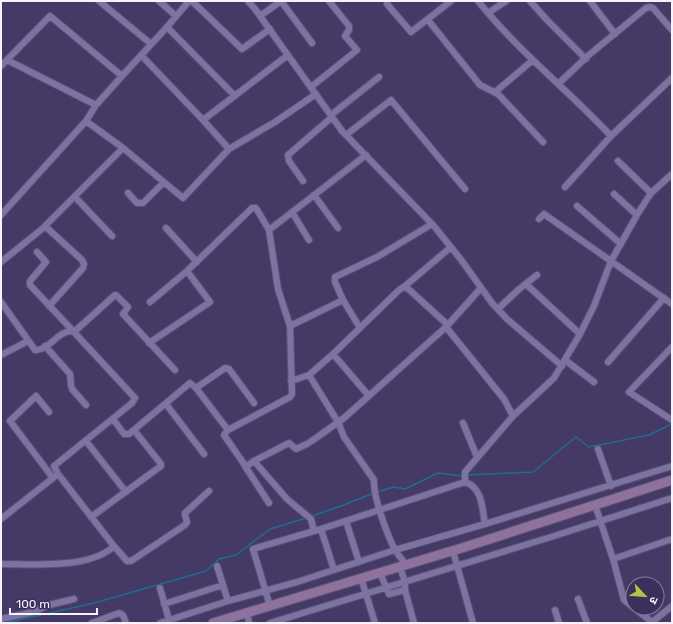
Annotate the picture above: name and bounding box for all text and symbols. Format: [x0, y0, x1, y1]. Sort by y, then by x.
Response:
north arrow [625, 576, 665, 616]
scale bar [10, 590, 97, 616]
text: उ [646, 594, 661, 606]
text: 100 m [16, 597, 50, 611]

